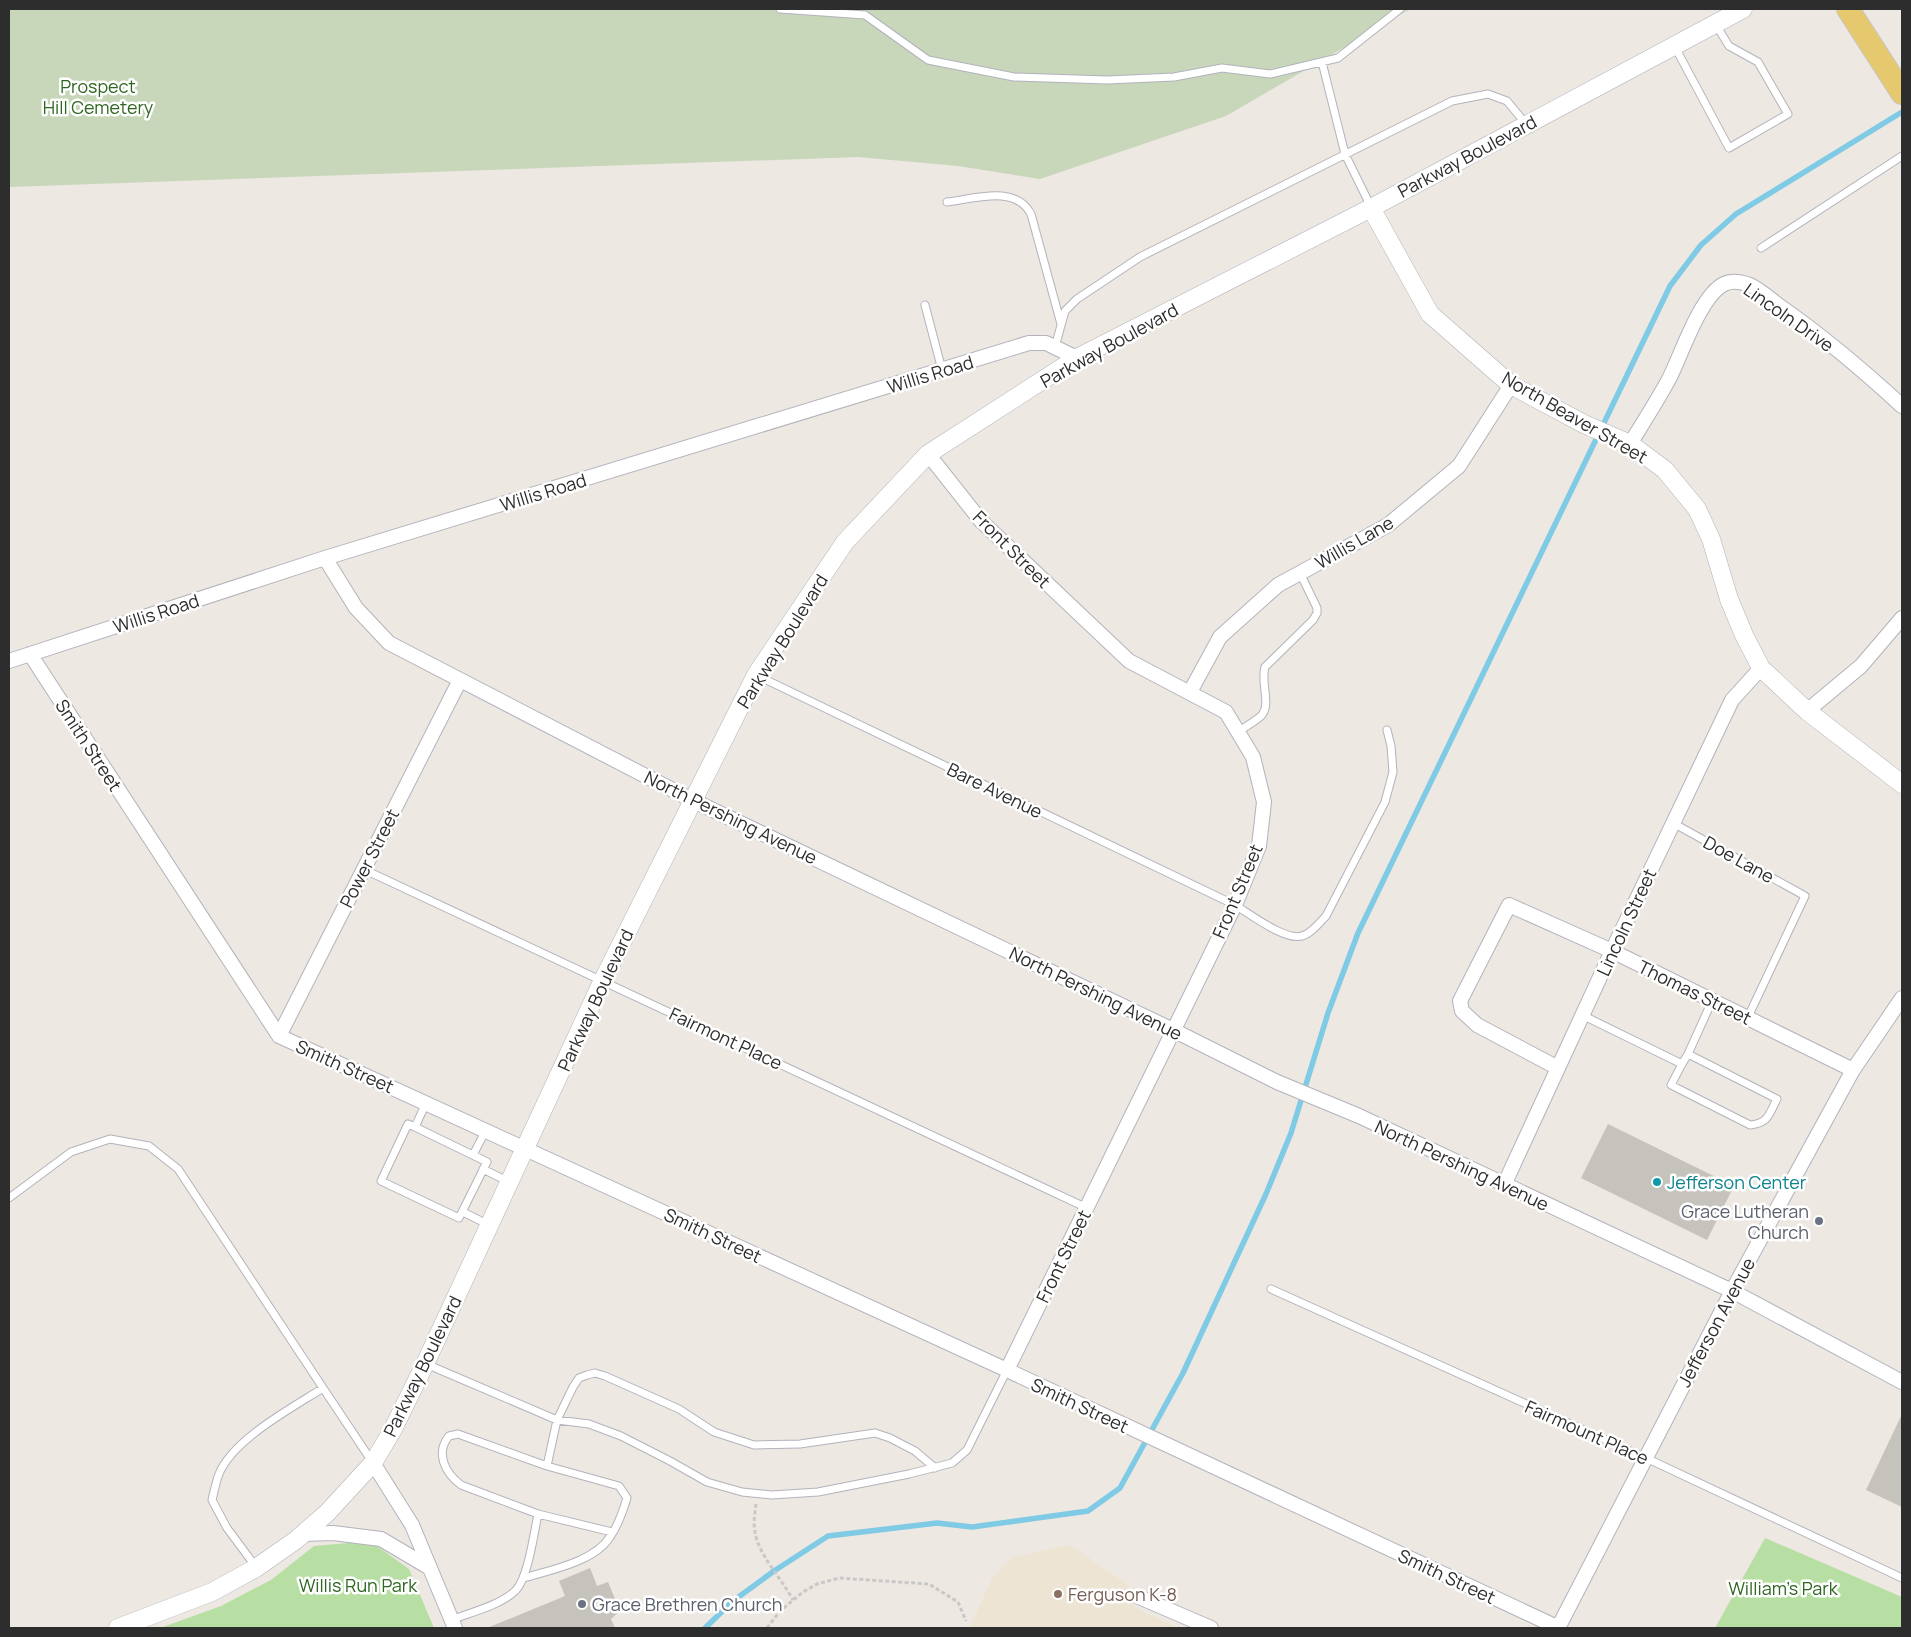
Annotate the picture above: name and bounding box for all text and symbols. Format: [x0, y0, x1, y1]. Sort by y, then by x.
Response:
park label: Prospect Hill Cemetery [43, 74, 154, 119]
street label: Parkway Boulevard [1393, 109, 1541, 203]
street label: Lincoln Drive [1739, 277, 1839, 357]
street label: Parkway Boulevard [1036, 297, 1182, 393]
street label: Willis Road [884, 350, 976, 398]
street label: North Beaver Street [1498, 366, 1652, 468]
street label: Willis Road [497, 468, 589, 516]
street label: Front Street [968, 505, 1056, 593]
street label: Willis Lane [1310, 510, 1398, 574]
street label: Parkway Boulevard [731, 569, 833, 713]
street label: Willis Road [110, 588, 202, 638]
street label: Smith Street [50, 694, 128, 796]
street label: Bare Avenue [943, 757, 1047, 823]
street label: North Pershing Avenue [641, 765, 821, 869]
street label: Power Street [334, 804, 404, 912]
street label: Doe Lane [1699, 830, 1779, 888]
street label: Front Street [1206, 840, 1268, 942]
street label: Lincoln Street [1591, 864, 1661, 980]
street label: Parkway Boulevard [552, 925, 638, 1075]
street label: North Pershing Avenue [1006, 941, 1186, 1045]
street label: Thomas Street [1634, 954, 1756, 1030]
street label: Fairmont Place [666, 1001, 786, 1075]
street label: Smith Street [292, 1034, 398, 1098]
street label: North Pershing Avenue [1371, 1114, 1553, 1216]
place label: Jefferson Center [1667, 1170, 1807, 1194]
marker: Jefferson Center [1651, 1176, 1663, 1188]
place label: Grace Lutheran Church [1681, 1199, 1809, 1244]
street label: Smith Street [660, 1202, 766, 1268]
street label: Front Street [1030, 1206, 1096, 1306]
marker: Grace Lutheran Church [1813, 1215, 1825, 1227]
street label: Jefferson Avenue [1672, 1253, 1760, 1391]
street label: Parkway Boulevard [377, 1292, 467, 1440]
street label: Smith Street [1027, 1372, 1133, 1438]
street label: Fairmount Place [1521, 1394, 1653, 1470]
street label: Smith Street [1394, 1543, 1500, 1609]
park label: Willis Run Park [299, 1573, 418, 1597]
park label: William's Park [1728, 1576, 1839, 1600]
place label: Ferguson K-8 [1068, 1582, 1177, 1606]
marker: Ferguson K-8 [1052, 1588, 1064, 1600]
place label: Grace Brethren Church [592, 1592, 782, 1616]
marker: Grace Brethren Church [576, 1598, 588, 1610]

